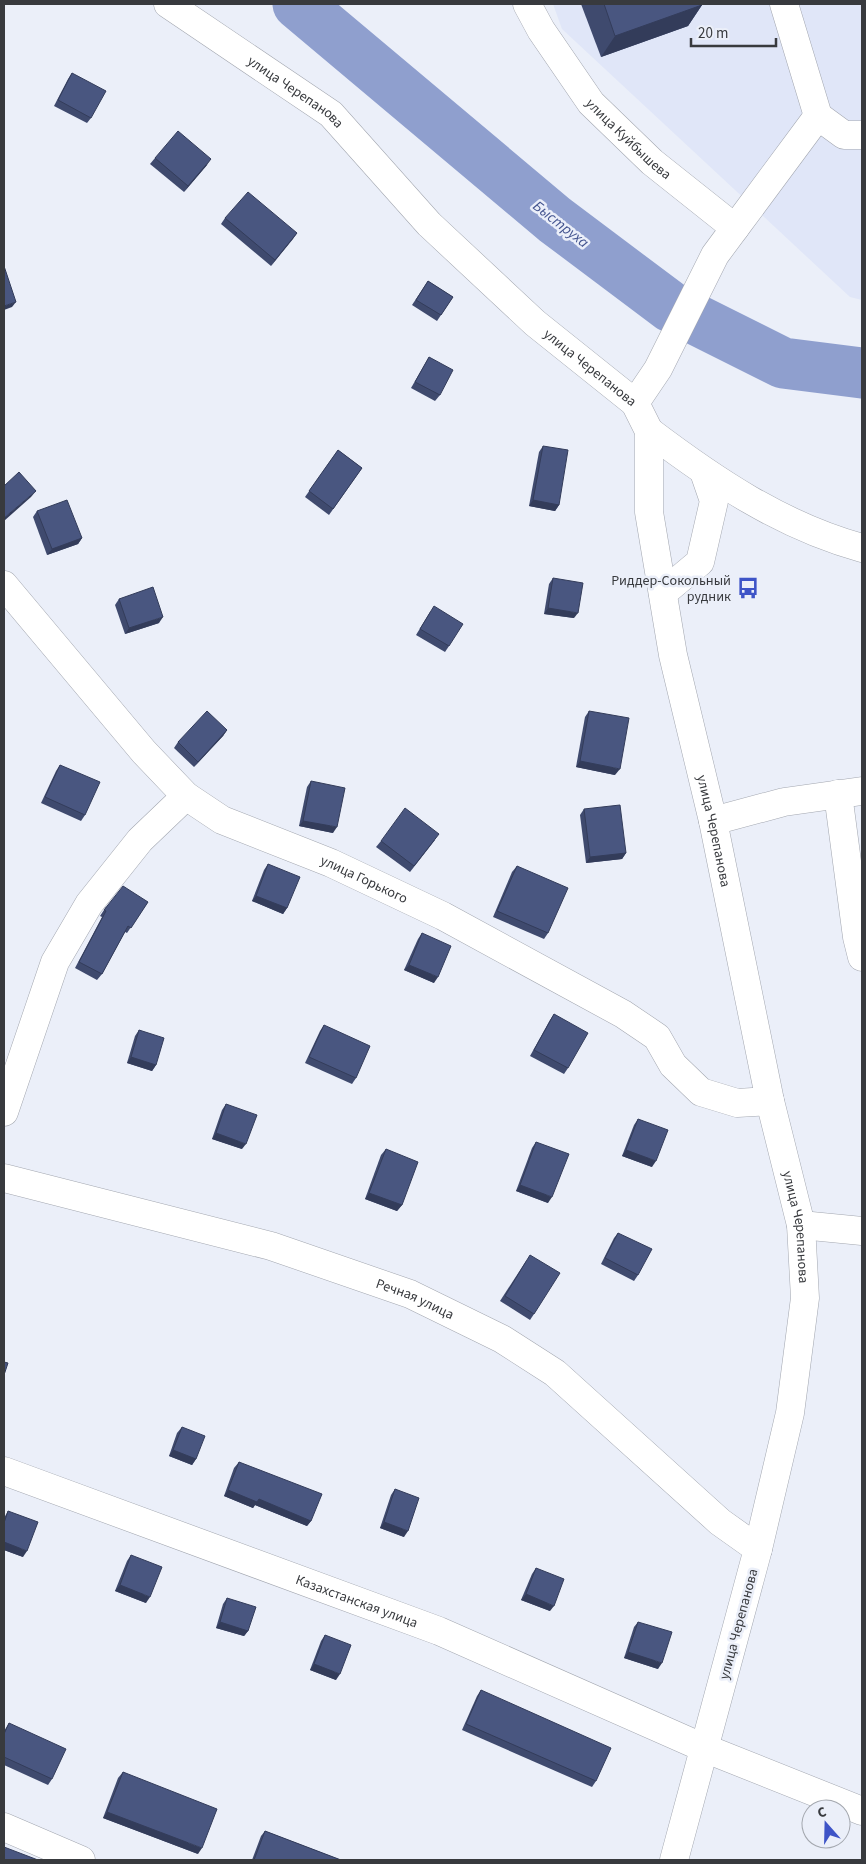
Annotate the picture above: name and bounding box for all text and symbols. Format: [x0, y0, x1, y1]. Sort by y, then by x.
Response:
scale bar [691, 15, 776, 47]
text: 20 m [698, 23, 728, 44]
street label: улица Черепанова [243, 51, 348, 133]
street label: улица Куйбышева [580, 95, 675, 185]
water label: Быструха [528, 196, 593, 253]
street label: улица Черепанова [539, 325, 641, 412]
place label: Риддер-Сокольный рудник [611, 571, 731, 607]
bus stop icon: Риддер-Сокольный рудник [735, 575, 761, 601]
street label: улица Черепанова [691, 773, 735, 889]
street label: улица Горького [317, 851, 411, 909]
street label: улица Черепанова [777, 1169, 813, 1284]
street label: Речная улица [373, 1274, 457, 1325]
street label: улица Черепанова [715, 1567, 763, 1682]
street label: Казахстанская улица [293, 1570, 421, 1633]
north arrow [801, 1799, 851, 1849]
text: С [815, 1802, 829, 1824]

